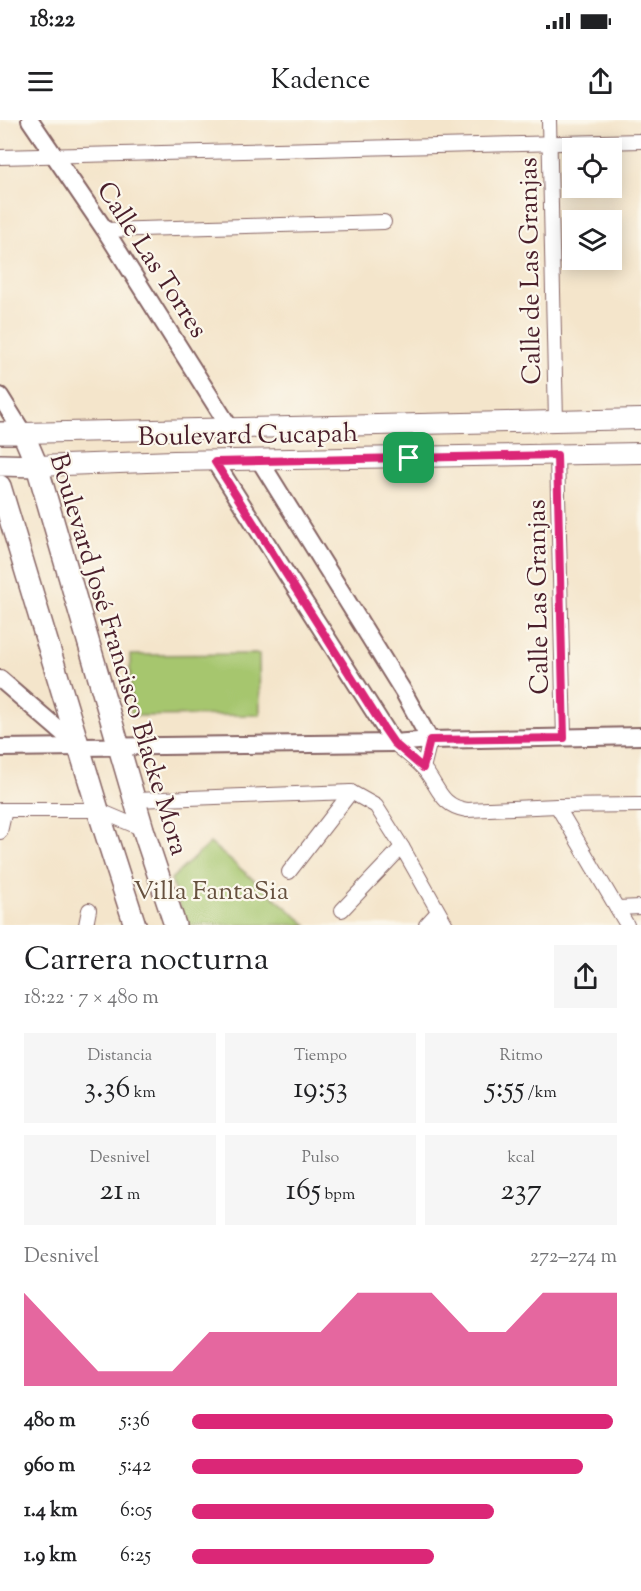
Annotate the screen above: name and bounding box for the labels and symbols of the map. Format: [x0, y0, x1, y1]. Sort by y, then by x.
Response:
street label: Calle de Las Granjas [511, 157, 552, 385]
street label: Calle Las Torres [86, 175, 215, 346]
street label: Boulevard Cucapah [138, 416, 358, 457]
pin [383, 432, 434, 483]
street label: Boulevard José Francisco Blacke Mora [39, 449, 196, 860]
street label: Calle Las Granjas [519, 499, 560, 695]
park label: Villa FantaSia [133, 874, 289, 911]

